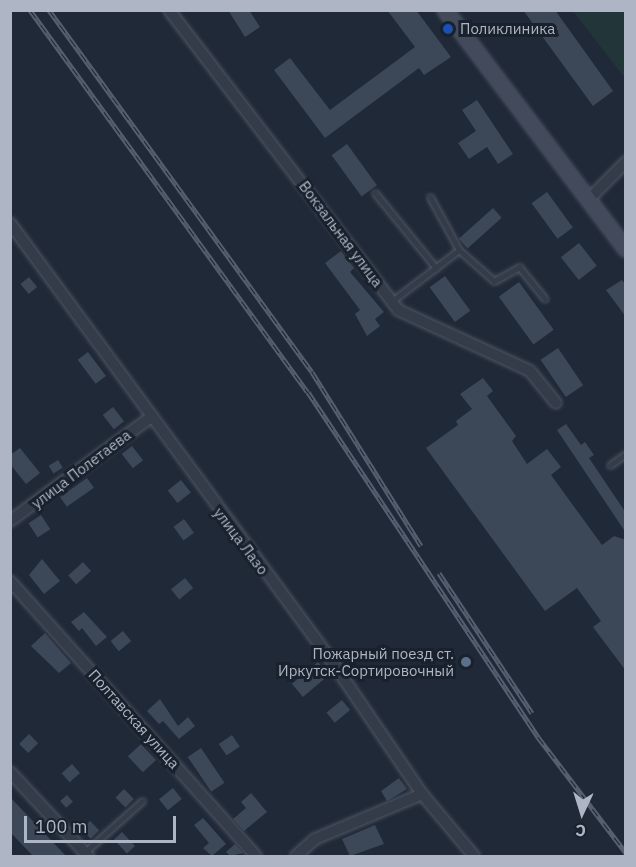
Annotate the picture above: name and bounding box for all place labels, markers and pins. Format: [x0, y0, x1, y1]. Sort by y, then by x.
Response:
place label: Поликлиника [460, 20, 555, 38]
marker: Поликлиника [441, 22, 455, 36]
place label: Пожарный поезд ст. Иркутск-Сортировочный [278, 644, 454, 679]
marker: Пожарный поезд ст. Иркутск-Сортировочный [459, 655, 473, 669]

